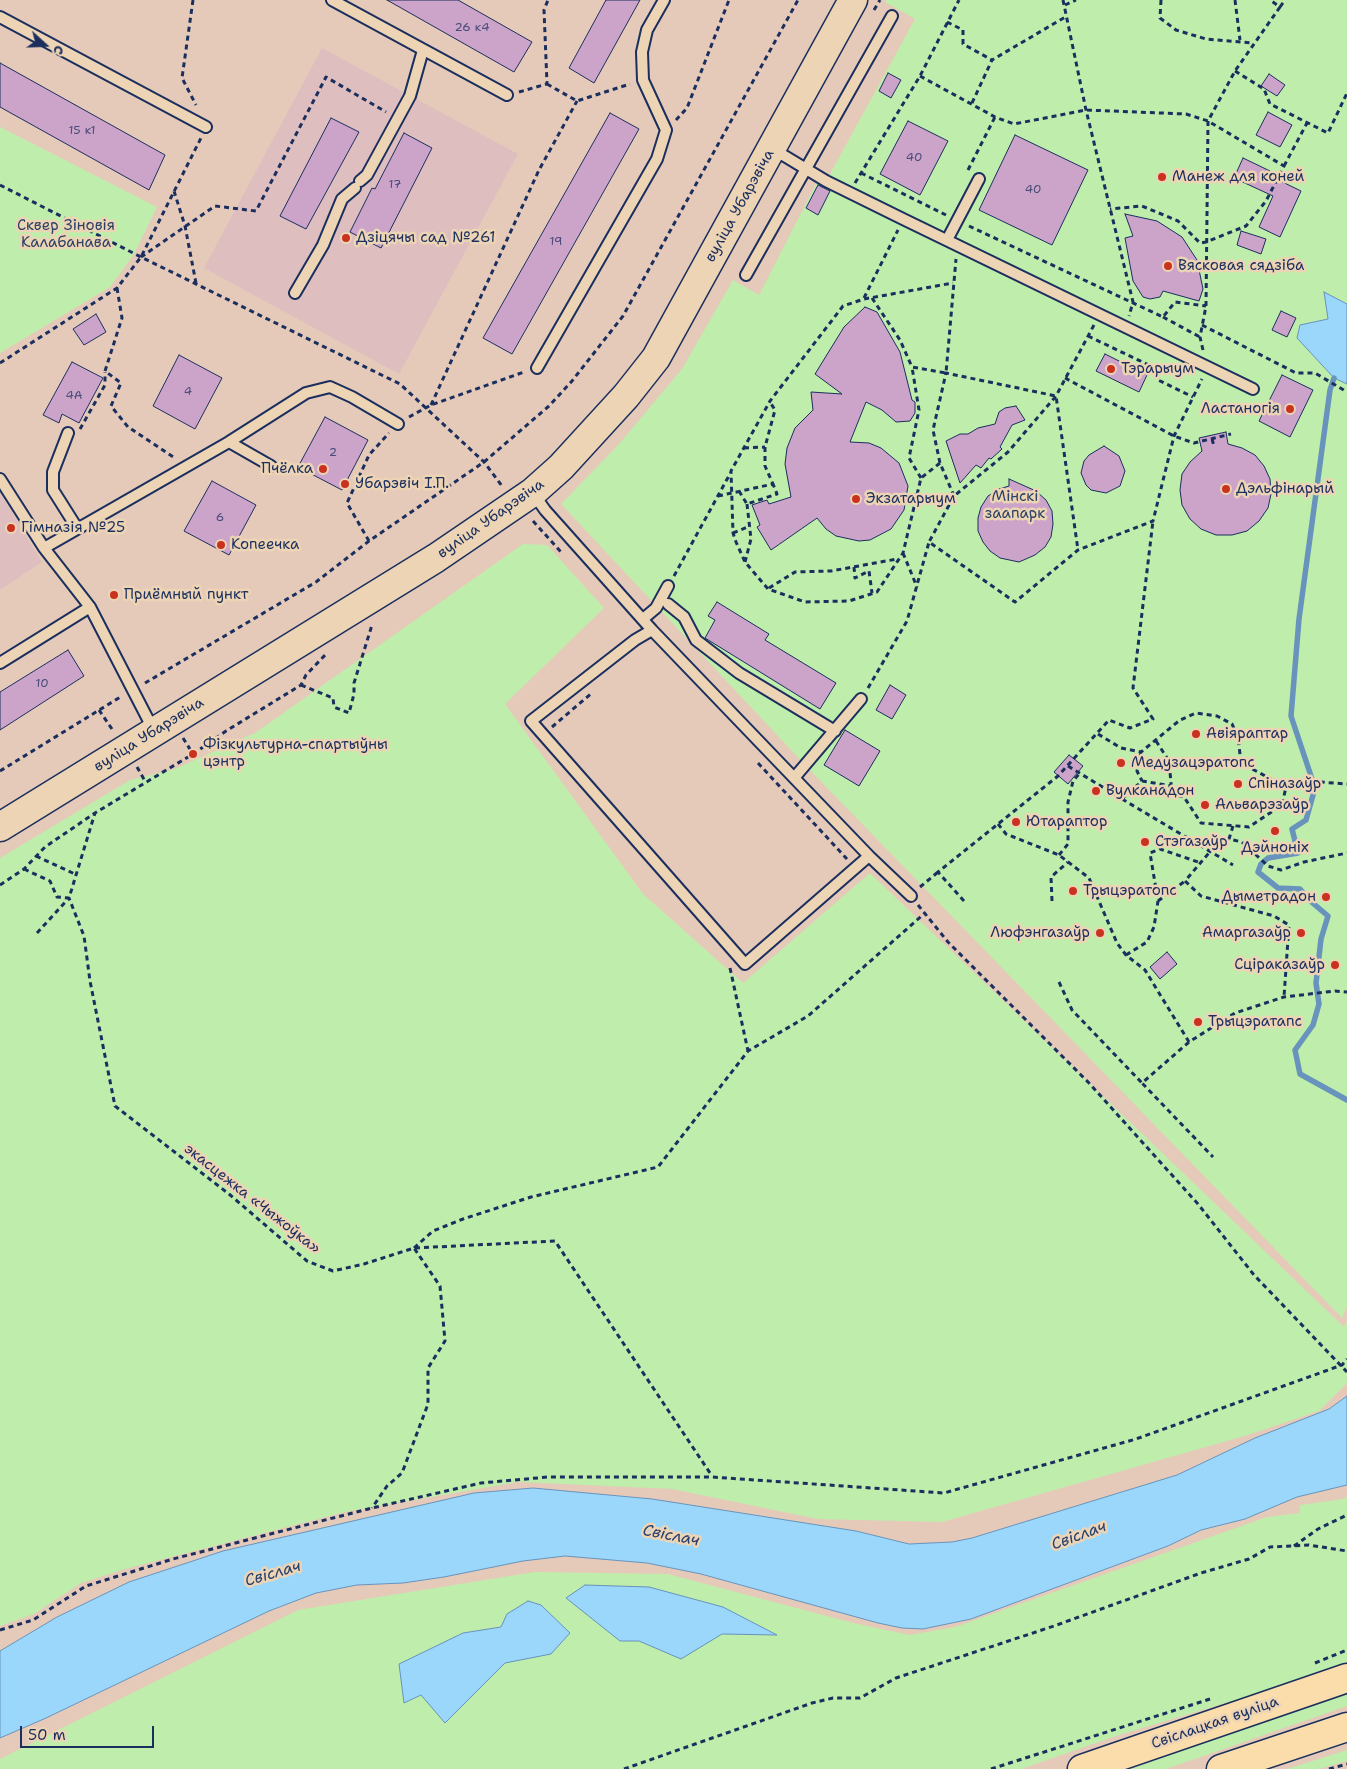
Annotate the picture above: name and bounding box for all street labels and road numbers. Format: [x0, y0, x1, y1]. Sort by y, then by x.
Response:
street label: вуліца Убарэвіча [702, 146, 778, 266]
street label: вуліца Убарэвіча [434, 475, 548, 563]
street label: вуліца Убарэвіча [91, 694, 207, 776]
street label: экасцежка «Чыжоўка» [180, 1140, 324, 1258]
street label: Свіслацкая вуліца [1149, 1693, 1281, 1753]

